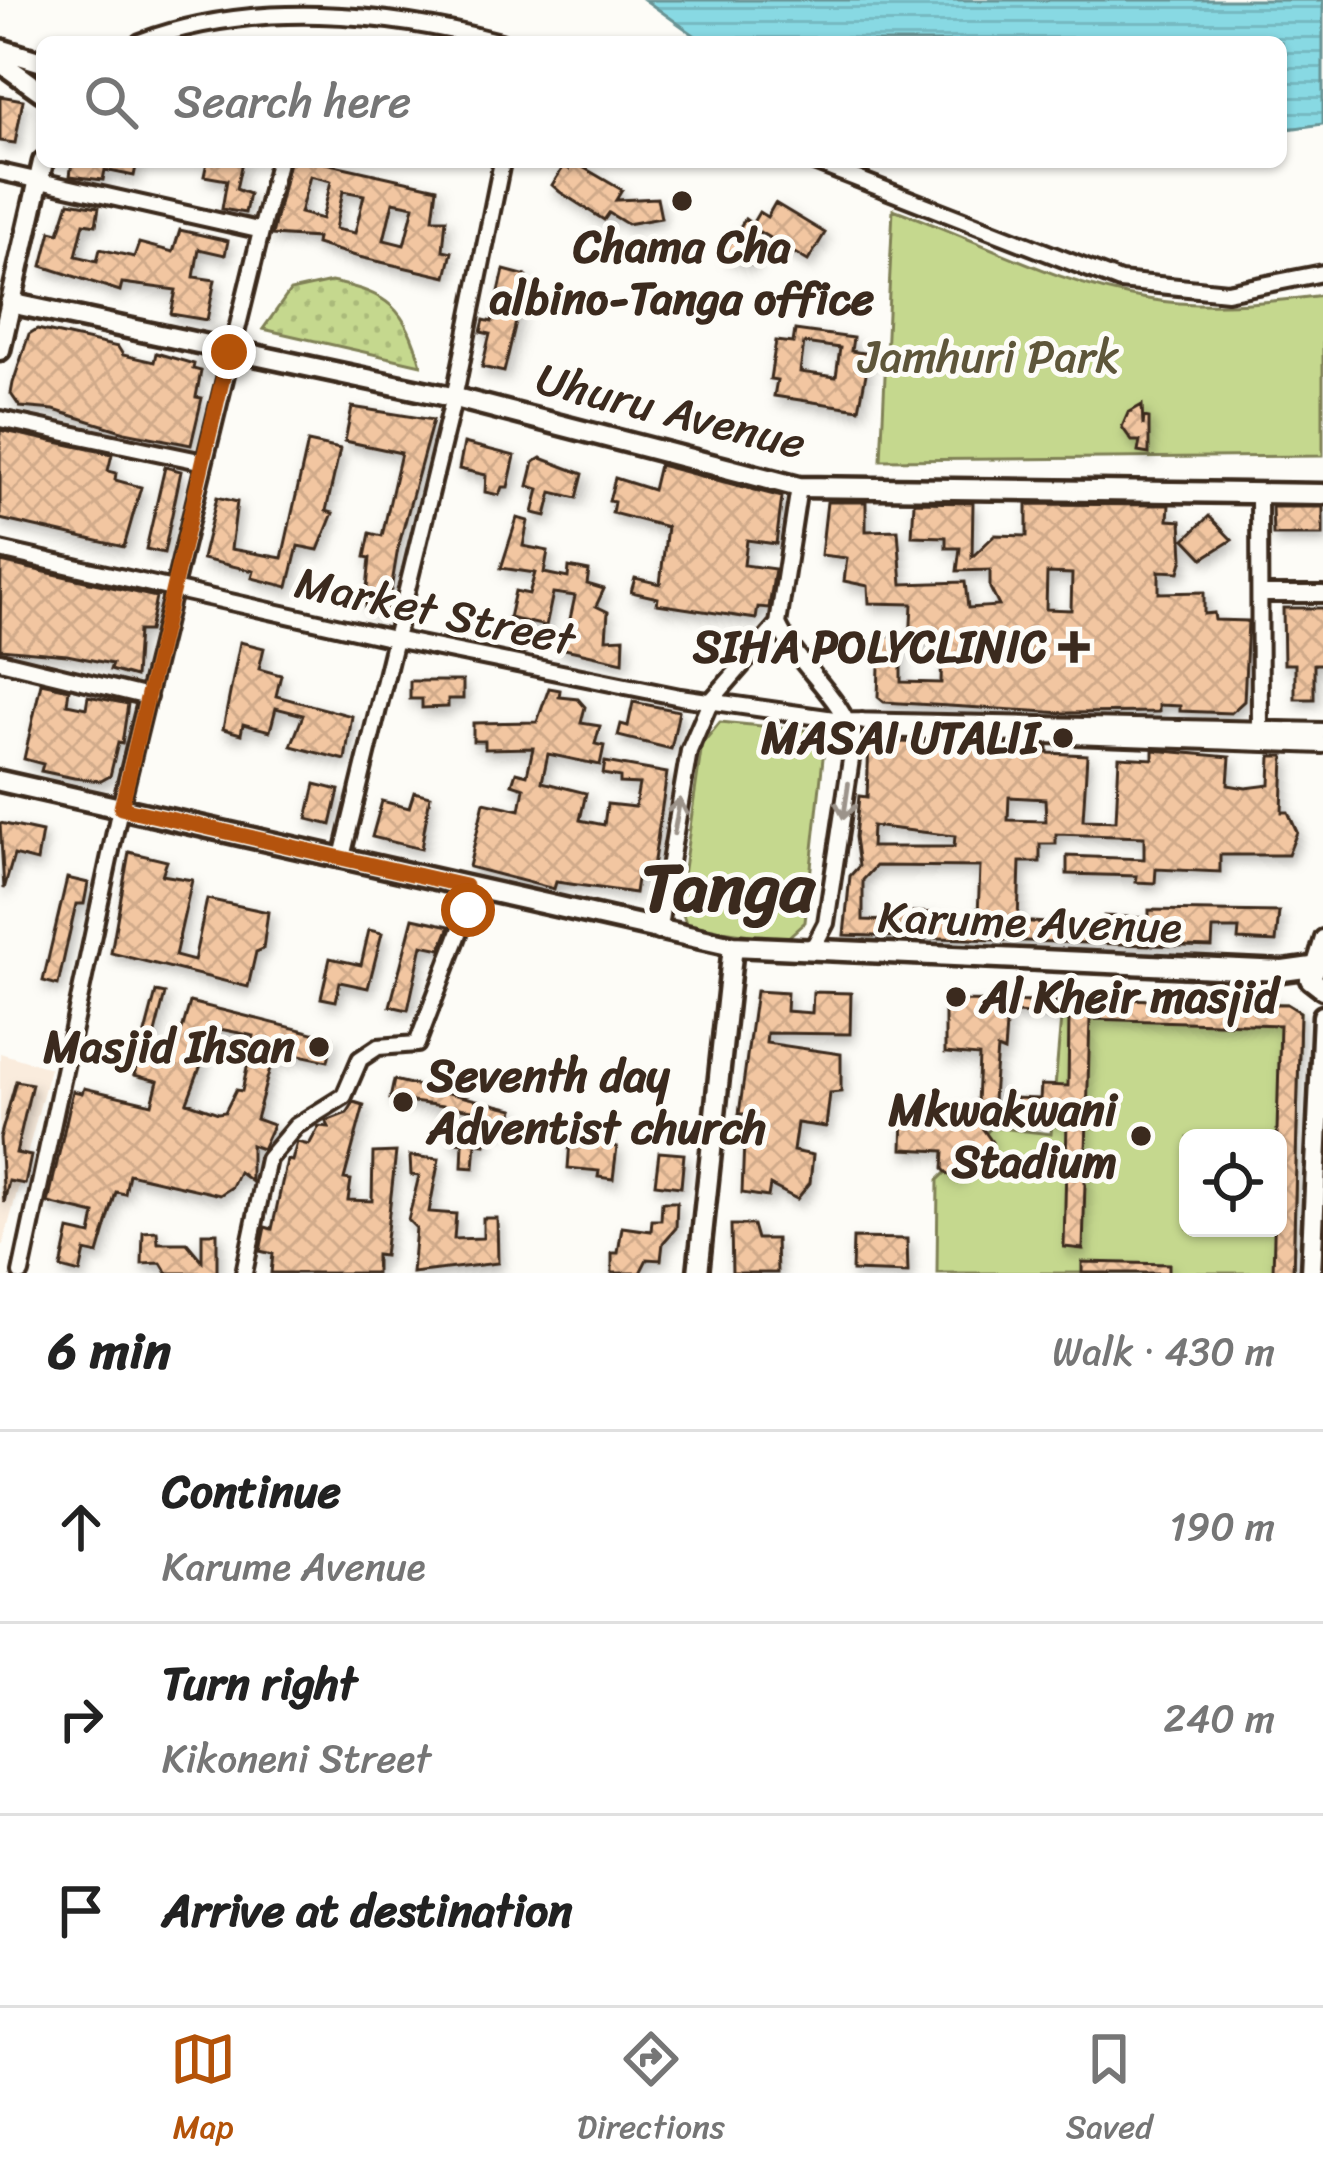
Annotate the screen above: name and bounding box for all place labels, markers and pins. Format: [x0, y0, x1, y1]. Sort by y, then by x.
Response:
marker: Chama Cha albino-Tanga office [669, 188, 695, 214]
place label: Chama Cha albino-Tanga office [489, 207, 874, 339]
place label: SIHA POLYCLINIC [692, 607, 1047, 687]
marker: SIHA POLYCLINIC [1058, 631, 1090, 663]
place label: MASAI UTALII [760, 698, 1042, 778]
marker: MASAI UTALII [1050, 725, 1076, 751]
place label: Al Kheir masjid [978, 957, 1282, 1037]
marker: Al Kheir masjid [943, 984, 969, 1010]
place label: Masjid Ihsan [42, 1007, 296, 1087]
marker: Masjid Ihsan [306, 1034, 332, 1060]
place label: Seventh day Adventist church [425, 1036, 766, 1168]
place label: Mkwakwani Stadium [887, 1070, 1119, 1202]
marker: Seventh day Adventist church [390, 1089, 416, 1115]
marker: Mkwakwani Stadium [1128, 1123, 1154, 1149]

